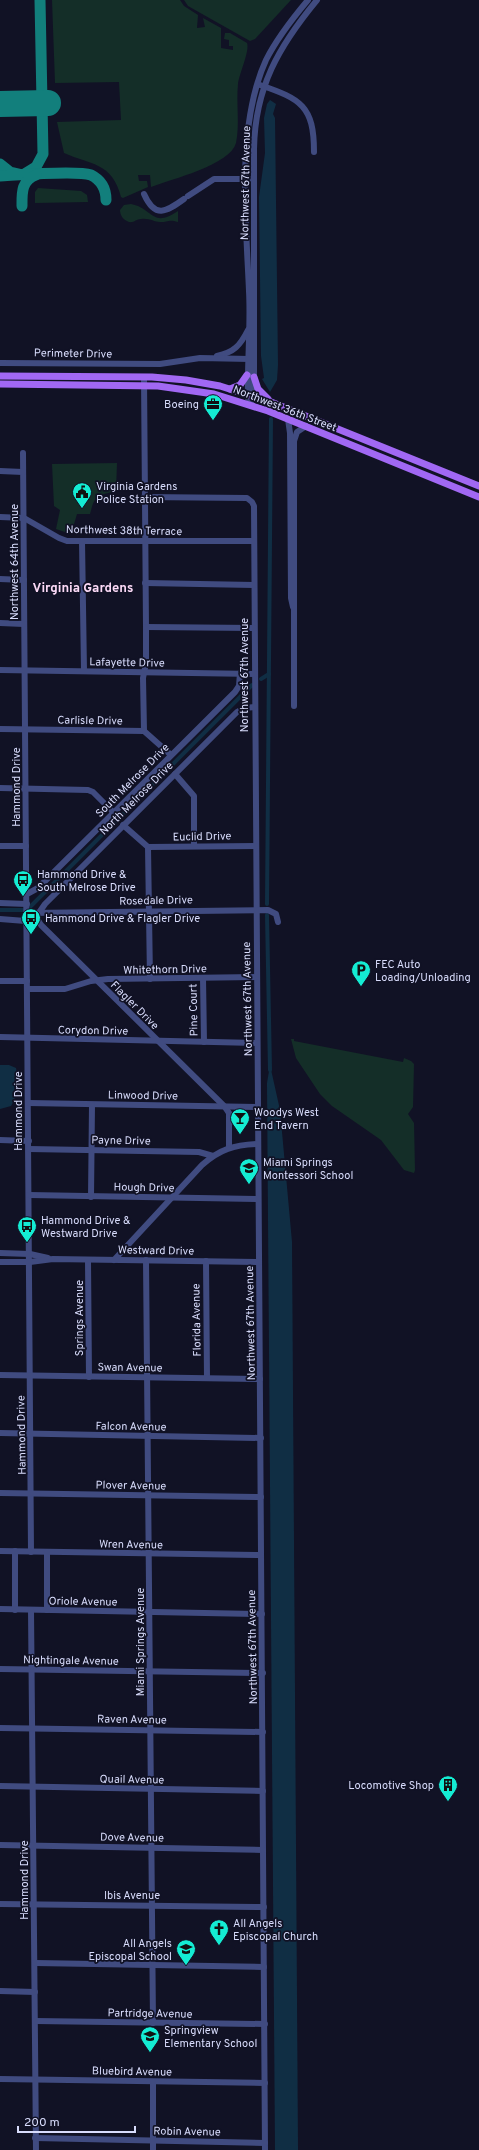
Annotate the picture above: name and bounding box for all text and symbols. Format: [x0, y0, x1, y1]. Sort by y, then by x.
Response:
street label: Northwest 67th Avenue [238, 126, 254, 240]
street label: Perimeter Drive [34, 346, 112, 362]
street label: Northwest 36th Street [231, 383, 338, 435]
office icon: Boeing [202, 393, 224, 421]
place label: Boeing [164, 398, 199, 412]
place label: Virginia Gardens Police Station [96, 480, 177, 507]
public building icon: Virginia Gardens Police Station [71, 481, 93, 509]
street label: Northwest 64th Avenue [8, 504, 22, 620]
street label: Northwest 38th Terrace [66, 523, 182, 539]
district label: Virginia Gardens [33, 581, 133, 597]
street label: Northwest 67th Avenue [238, 618, 252, 732]
street label: Lafayette Drive [89, 655, 165, 671]
street label: Carlisle Drive [57, 713, 123, 729]
street label: South Melrose Drive [93, 741, 173, 821]
street label: Hammond Drive [10, 747, 24, 827]
street label: North Melrose Drive [97, 759, 176, 838]
street label: Euclid Drive [173, 829, 232, 845]
place label: Hammond Drive & South Melrose Drive [37, 868, 136, 895]
bus stop icon: Hammond Drive & South Melrose Drive [12, 869, 34, 897]
street label: Rosedale Drive [119, 893, 193, 909]
bus stop icon: Hammond Drive & Flagler Drive [20, 907, 42, 935]
place label: Hammond Drive & Flagler Drive [45, 912, 200, 926]
street label: Northwest 67th Avenue [240, 942, 256, 1056]
place label: FEC Auto Loading/Unloading [375, 958, 471, 985]
parking icon: FEC Auto Loading/Unloading [350, 959, 372, 987]
street label: Whitethorn Drive [123, 962, 207, 978]
street label: Flagler Drive [107, 978, 162, 1033]
street label: Pine Court [187, 983, 201, 1036]
street label: Corydon Drive [58, 1023, 128, 1039]
street label: Hammond Drive [12, 1071, 26, 1151]
street label: Linwood Drive [108, 1088, 178, 1104]
place label: Woodys West End Tavern [254, 1106, 319, 1133]
bar icon: Woodys West End Tavern [229, 1107, 251, 1135]
street label: Payne Drive [91, 1133, 151, 1149]
place label: Miami Springs Montessori School [263, 1156, 353, 1183]
school or university icon: Miami Springs Montessori School [238, 1157, 260, 1185]
street label: Hough Drive [113, 1180, 175, 1196]
place label: Hammond Drive & Westward Drive [41, 1214, 131, 1241]
bus stop icon: Hammond Drive & Westward Drive [16, 1215, 38, 1243]
street label: Westward Drive [118, 1243, 194, 1259]
street label: Northwest 67th Avenue [243, 1266, 259, 1380]
street label: Springs Avenue [73, 1280, 87, 1356]
street label: Florida Avenue [189, 1283, 205, 1357]
street label: Swan Avenue [97, 1360, 163, 1376]
street label: Hammond Drive [14, 1395, 30, 1475]
street label: Falcon Avenue [95, 1419, 167, 1435]
street label: Plover Avenue [96, 1478, 167, 1494]
street label: Wren Avenue [99, 1537, 163, 1553]
street label: Miami Springs Avenue [134, 1588, 148, 1696]
street label: Northwest 67th Avenue [245, 1590, 261, 1704]
street label: Oriole Avenue [48, 1594, 118, 1610]
street label: Nightingale Avenue [23, 1653, 119, 1669]
street label: Raven Avenue [97, 1712, 167, 1728]
street label: Quail Avenue [100, 1772, 165, 1788]
building icon: Locomotive Shop [437, 1774, 459, 1802]
place label: Locomotive Shop [348, 1779, 434, 1793]
street label: Dove Avenue [100, 1830, 164, 1846]
street label: Hammond Drive [18, 1840, 32, 1920]
street label: Ibis Avenue [104, 1889, 160, 1903]
place label: All Angels Episcopal Church [233, 1917, 318, 1944]
church icon: All Angels Episcopal Church [208, 1918, 230, 1946]
place label: All Angels Episcopal School [89, 1937, 172, 1964]
school or university icon: All Angels Episcopal School [175, 1938, 197, 1966]
street label: Partridge Avenue [107, 2006, 193, 2022]
place label: Springview Elementary School [164, 2024, 257, 2051]
school or university icon: Springview Elementary School [139, 2025, 161, 2053]
street label: Bluebird Avenue [92, 2064, 172, 2080]
scale bar [18, 2108, 135, 2134]
text: 200 m [24, 2115, 60, 2131]
street label: Robin Avenue [153, 2124, 221, 2140]

